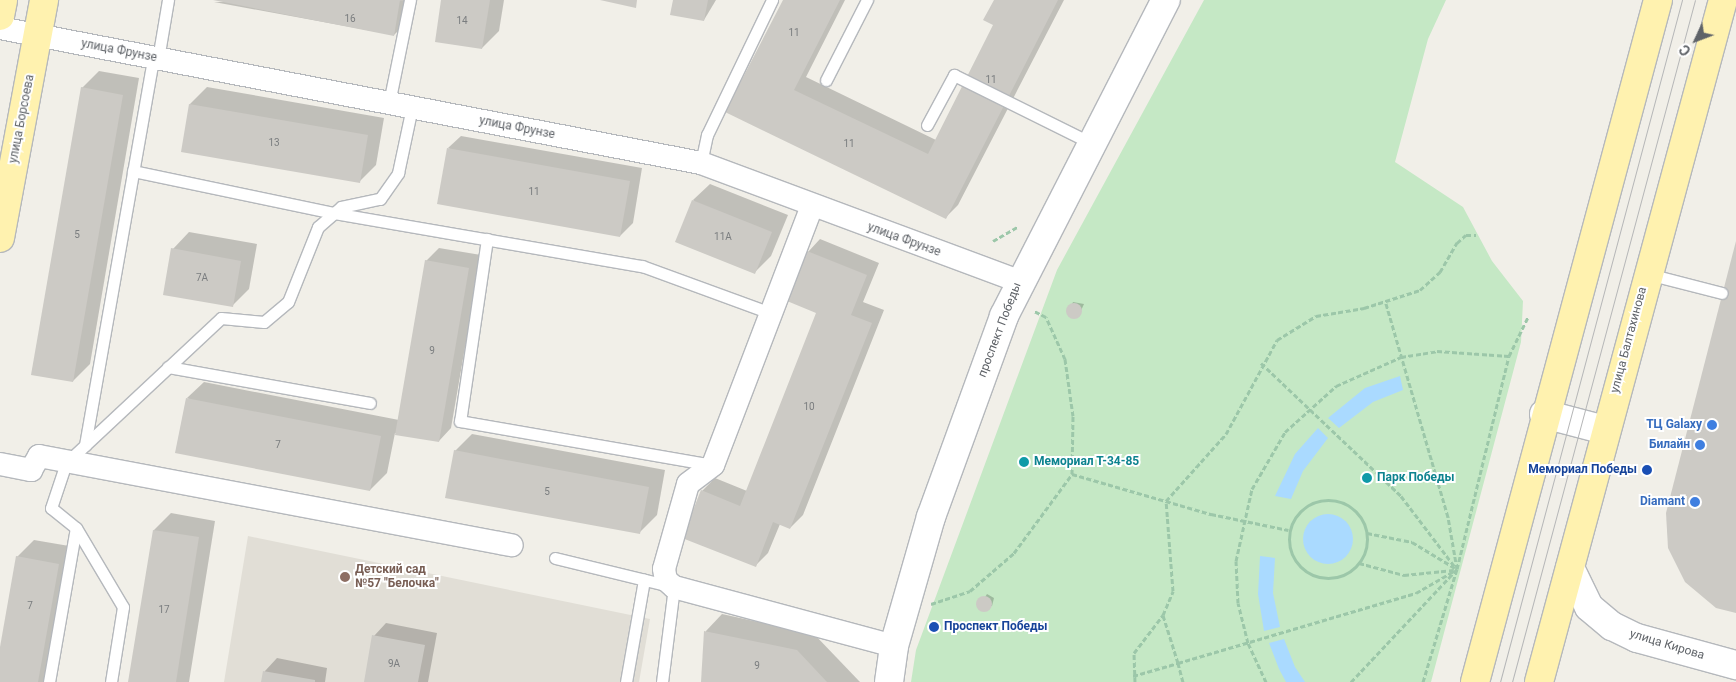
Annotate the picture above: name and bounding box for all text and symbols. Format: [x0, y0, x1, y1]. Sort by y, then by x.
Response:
house number: 16 [344, 13, 356, 25]
house number: 14 [456, 15, 468, 27]
north arrow [1671, 15, 1721, 65]
house number: 11 [788, 27, 800, 39]
street label: улица Фрунзе [80, 37, 158, 65]
text: С [1676, 41, 1694, 59]
street label: улица Борсоева [6, 73, 38, 165]
house number: 11 [985, 74, 997, 86]
street label: улица Фрунзе [478, 114, 556, 142]
house number: 13 [268, 137, 280, 149]
house number: 11 [843, 138, 855, 150]
house number: 11 [528, 186, 540, 198]
street label: улица Фрунзе [865, 220, 943, 260]
house number: 5 [74, 229, 80, 241]
house number: 11А [714, 231, 732, 243]
house number: 7А [196, 272, 208, 284]
street label: проспект Победы [975, 281, 1025, 379]
street label: улица Балтахинова [1608, 285, 1650, 395]
house number: 9 [429, 345, 435, 357]
house number: 10 [803, 401, 815, 413]
place label: ТЦ Galaxy [1646, 418, 1702, 432]
marker: ТЦ Galaxy [1706, 419, 1718, 431]
place label: Билайн [1649, 438, 1690, 452]
house number: 7 [275, 439, 281, 451]
marker: Билайн [1694, 439, 1706, 451]
place label: Мемориал Т-34-85 [1034, 455, 1140, 469]
marker: Мемориал Т-34-85 [1018, 456, 1030, 468]
place label: Мемориал Победы [1528, 463, 1637, 477]
marker: Мемориал Победы [1641, 464, 1653, 476]
place label: Парк Победы [1377, 471, 1454, 485]
marker: Парк Победы [1361, 472, 1373, 484]
house number: 5 [544, 486, 550, 498]
place label: Diamant [1640, 495, 1685, 509]
marker: Diamant [1689, 496, 1701, 508]
place label: Детский сад №57 "Белочка" [355, 563, 439, 591]
marker: Детский сад №57 "Белочка" [339, 571, 351, 583]
house number: 7 [27, 600, 33, 612]
house number: 17 [158, 604, 170, 616]
place label: Проспект Победы [944, 620, 1047, 634]
marker: Проспект Победы [928, 621, 940, 633]
street label: улица Кирова [1628, 627, 1706, 663]
house number: 9А [388, 658, 400, 670]
house number: 9 [754, 660, 760, 672]

